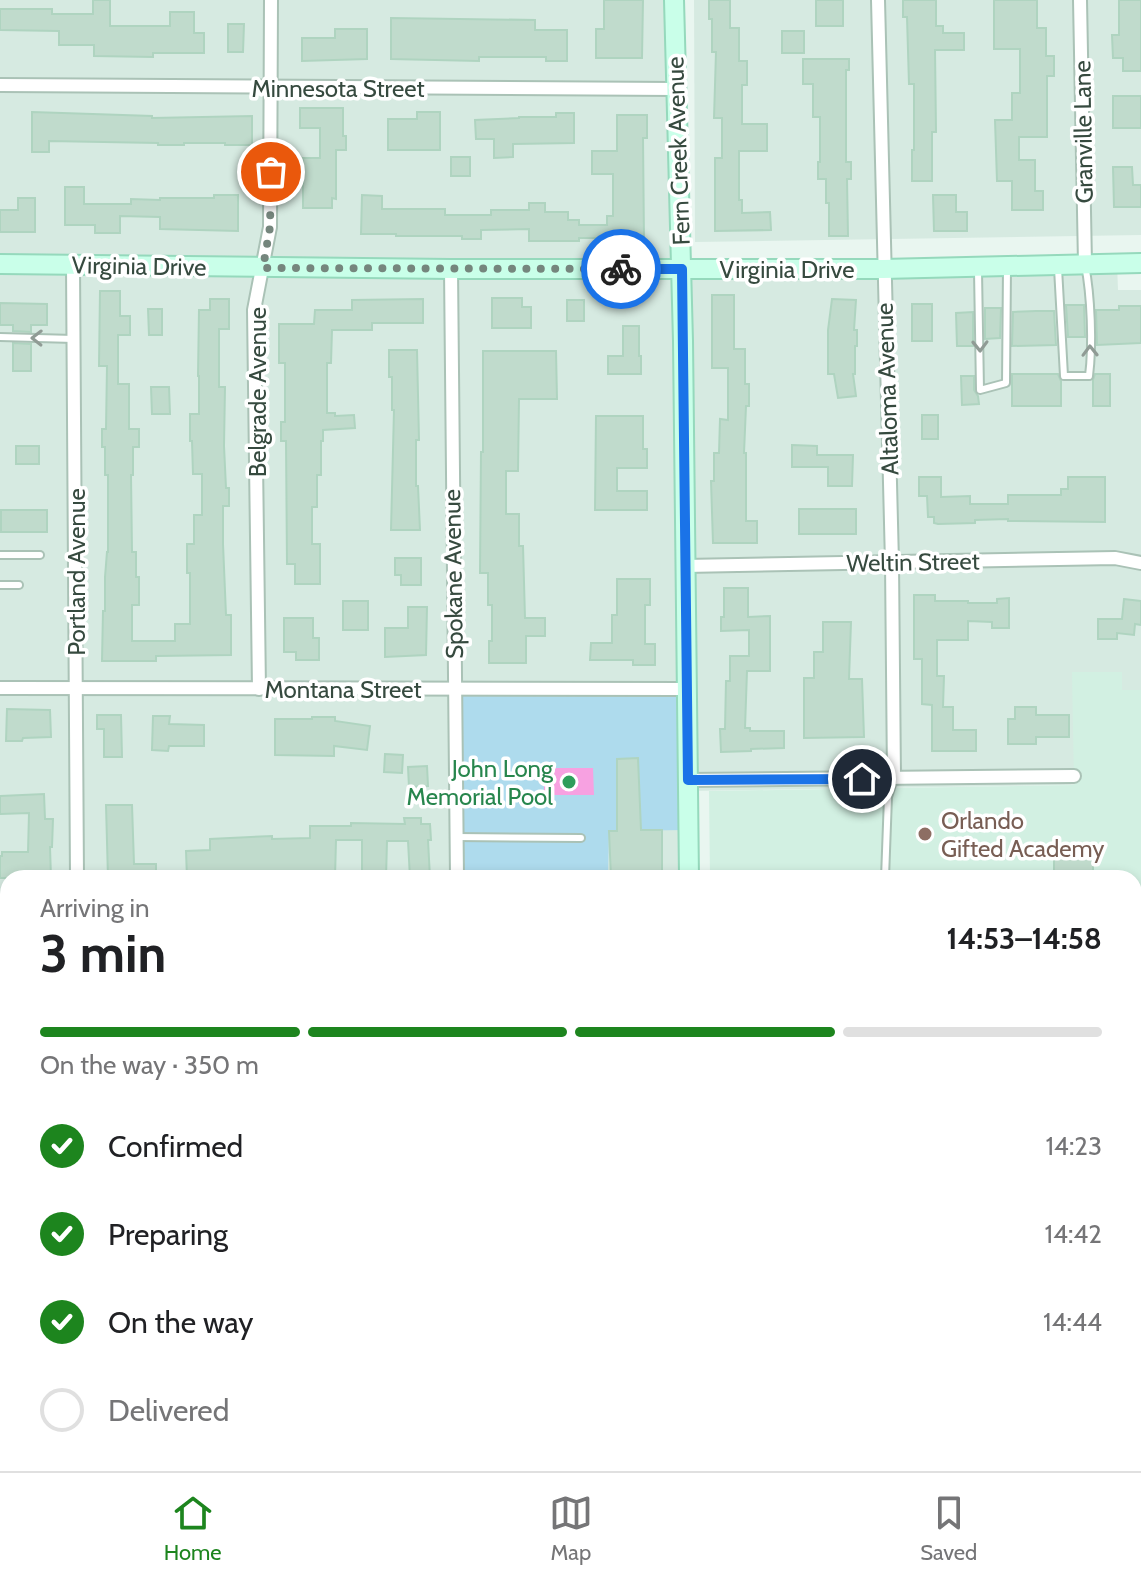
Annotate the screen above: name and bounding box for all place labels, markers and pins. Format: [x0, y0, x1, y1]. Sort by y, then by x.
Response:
pin [237, 138, 305, 206]
pin [828, 745, 896, 813]
place label: John Long Memorial Pool [407, 754, 554, 811]
marker: John Long Memorial Pool [560, 773, 578, 791]
place label: Orlando Gifted Academy [941, 806, 1104, 863]
marker: Orlando Gifted Academy [916, 825, 934, 843]

